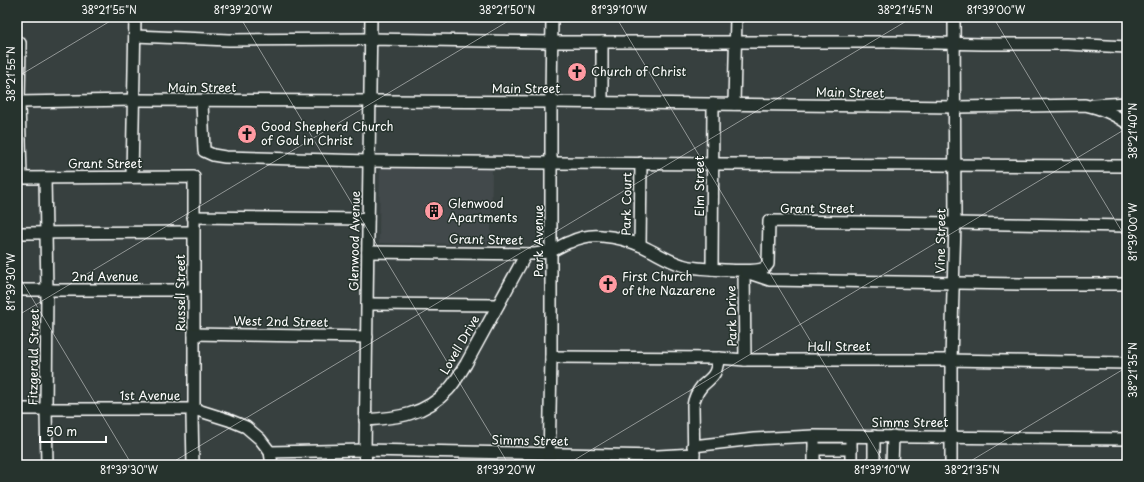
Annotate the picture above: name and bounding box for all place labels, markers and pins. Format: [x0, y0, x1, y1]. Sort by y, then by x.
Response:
church icon: Church of Christ [566, 61, 588, 83]
place label: Church of Christ [591, 62, 687, 80]
place label: Good Shepherd Church of God in Christ [261, 117, 393, 149]
church icon: Good Shepherd Church of God in Christ [236, 123, 258, 145]
place label: Glenwood Apartments [448, 194, 518, 226]
building icon: Glenwood Apartments [423, 200, 445, 222]
place label: First Church of the Nazarene [622, 267, 716, 299]
church icon: First Church of the Nazarene [597, 273, 619, 295]

